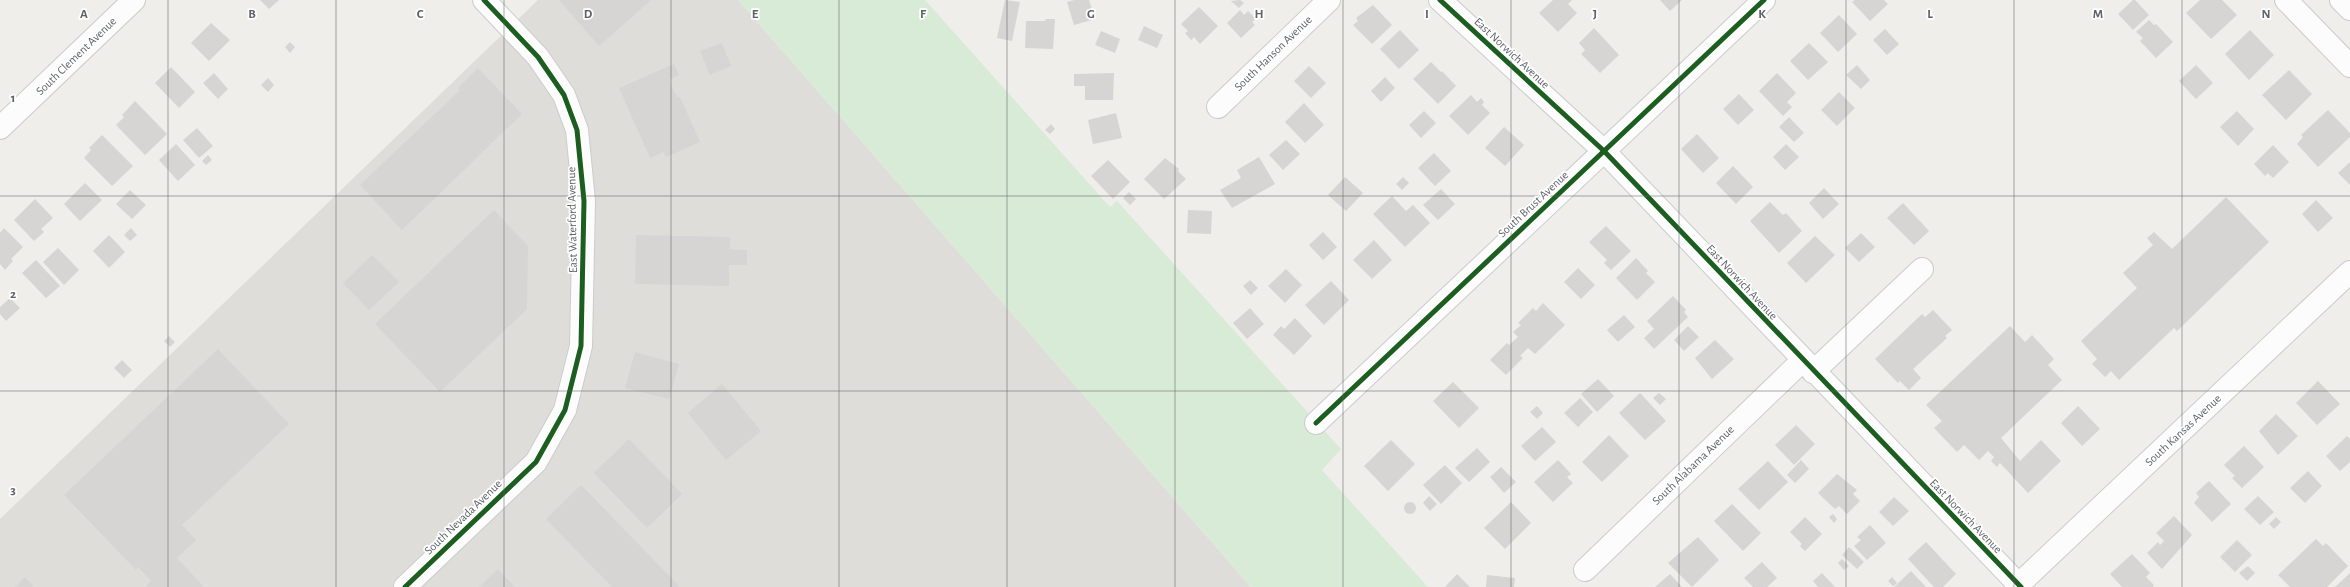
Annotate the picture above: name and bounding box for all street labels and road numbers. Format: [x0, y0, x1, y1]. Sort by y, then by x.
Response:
street label: South Hanson Avenue [1231, 12, 1315, 94]
street label: South Clement Avenue [33, 14, 119, 98]
street label: East Norwich Avenue [1472, 15, 1552, 91]
street label: East Waterford Avenue [565, 167, 579, 273]
street label: South Brust Avenue [1496, 169, 1570, 239]
street label: East Norwich Avenue [1704, 242, 1780, 322]
street label: South Kansas Avenue [2143, 392, 2223, 468]
street label: South Alabama Avenue [1650, 423, 1736, 507]
street label: South Nevada Avenue [422, 477, 504, 557]
street label: East Norwich Avenue [1928, 477, 2004, 555]

